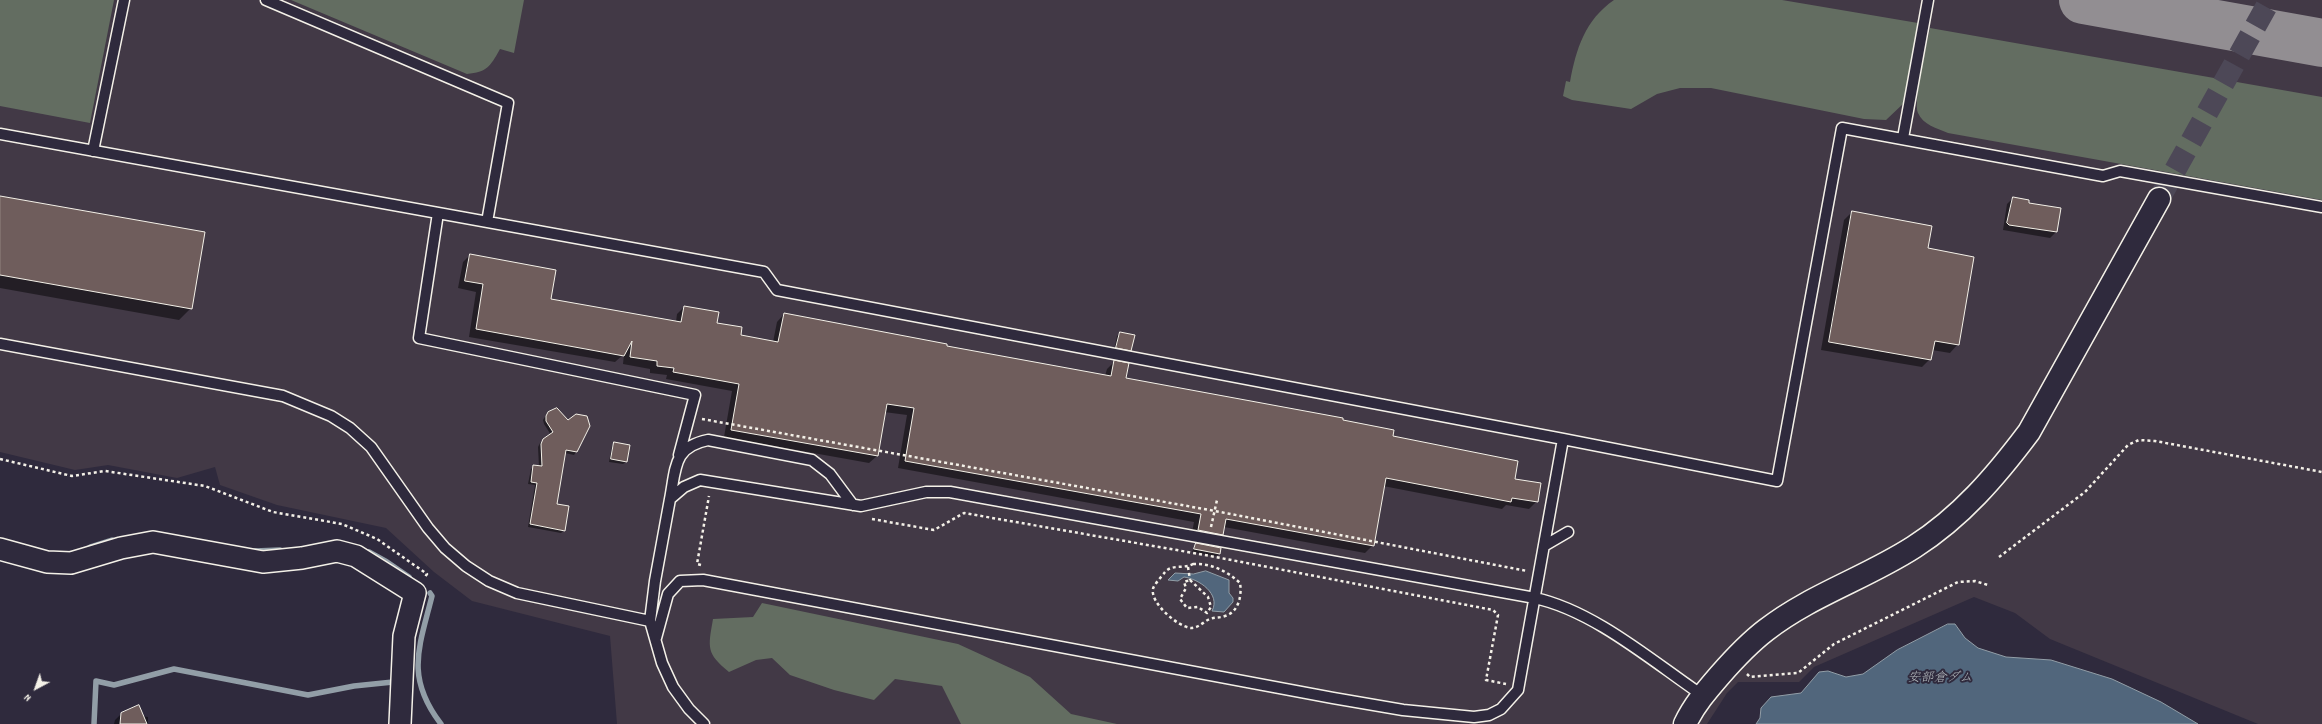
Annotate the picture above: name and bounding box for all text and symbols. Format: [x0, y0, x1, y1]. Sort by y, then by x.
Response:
north arrow [16, 668, 56, 708]
water label: 安部倉ダム [1908, 671, 1972, 687]
text: N [21, 689, 35, 705]

